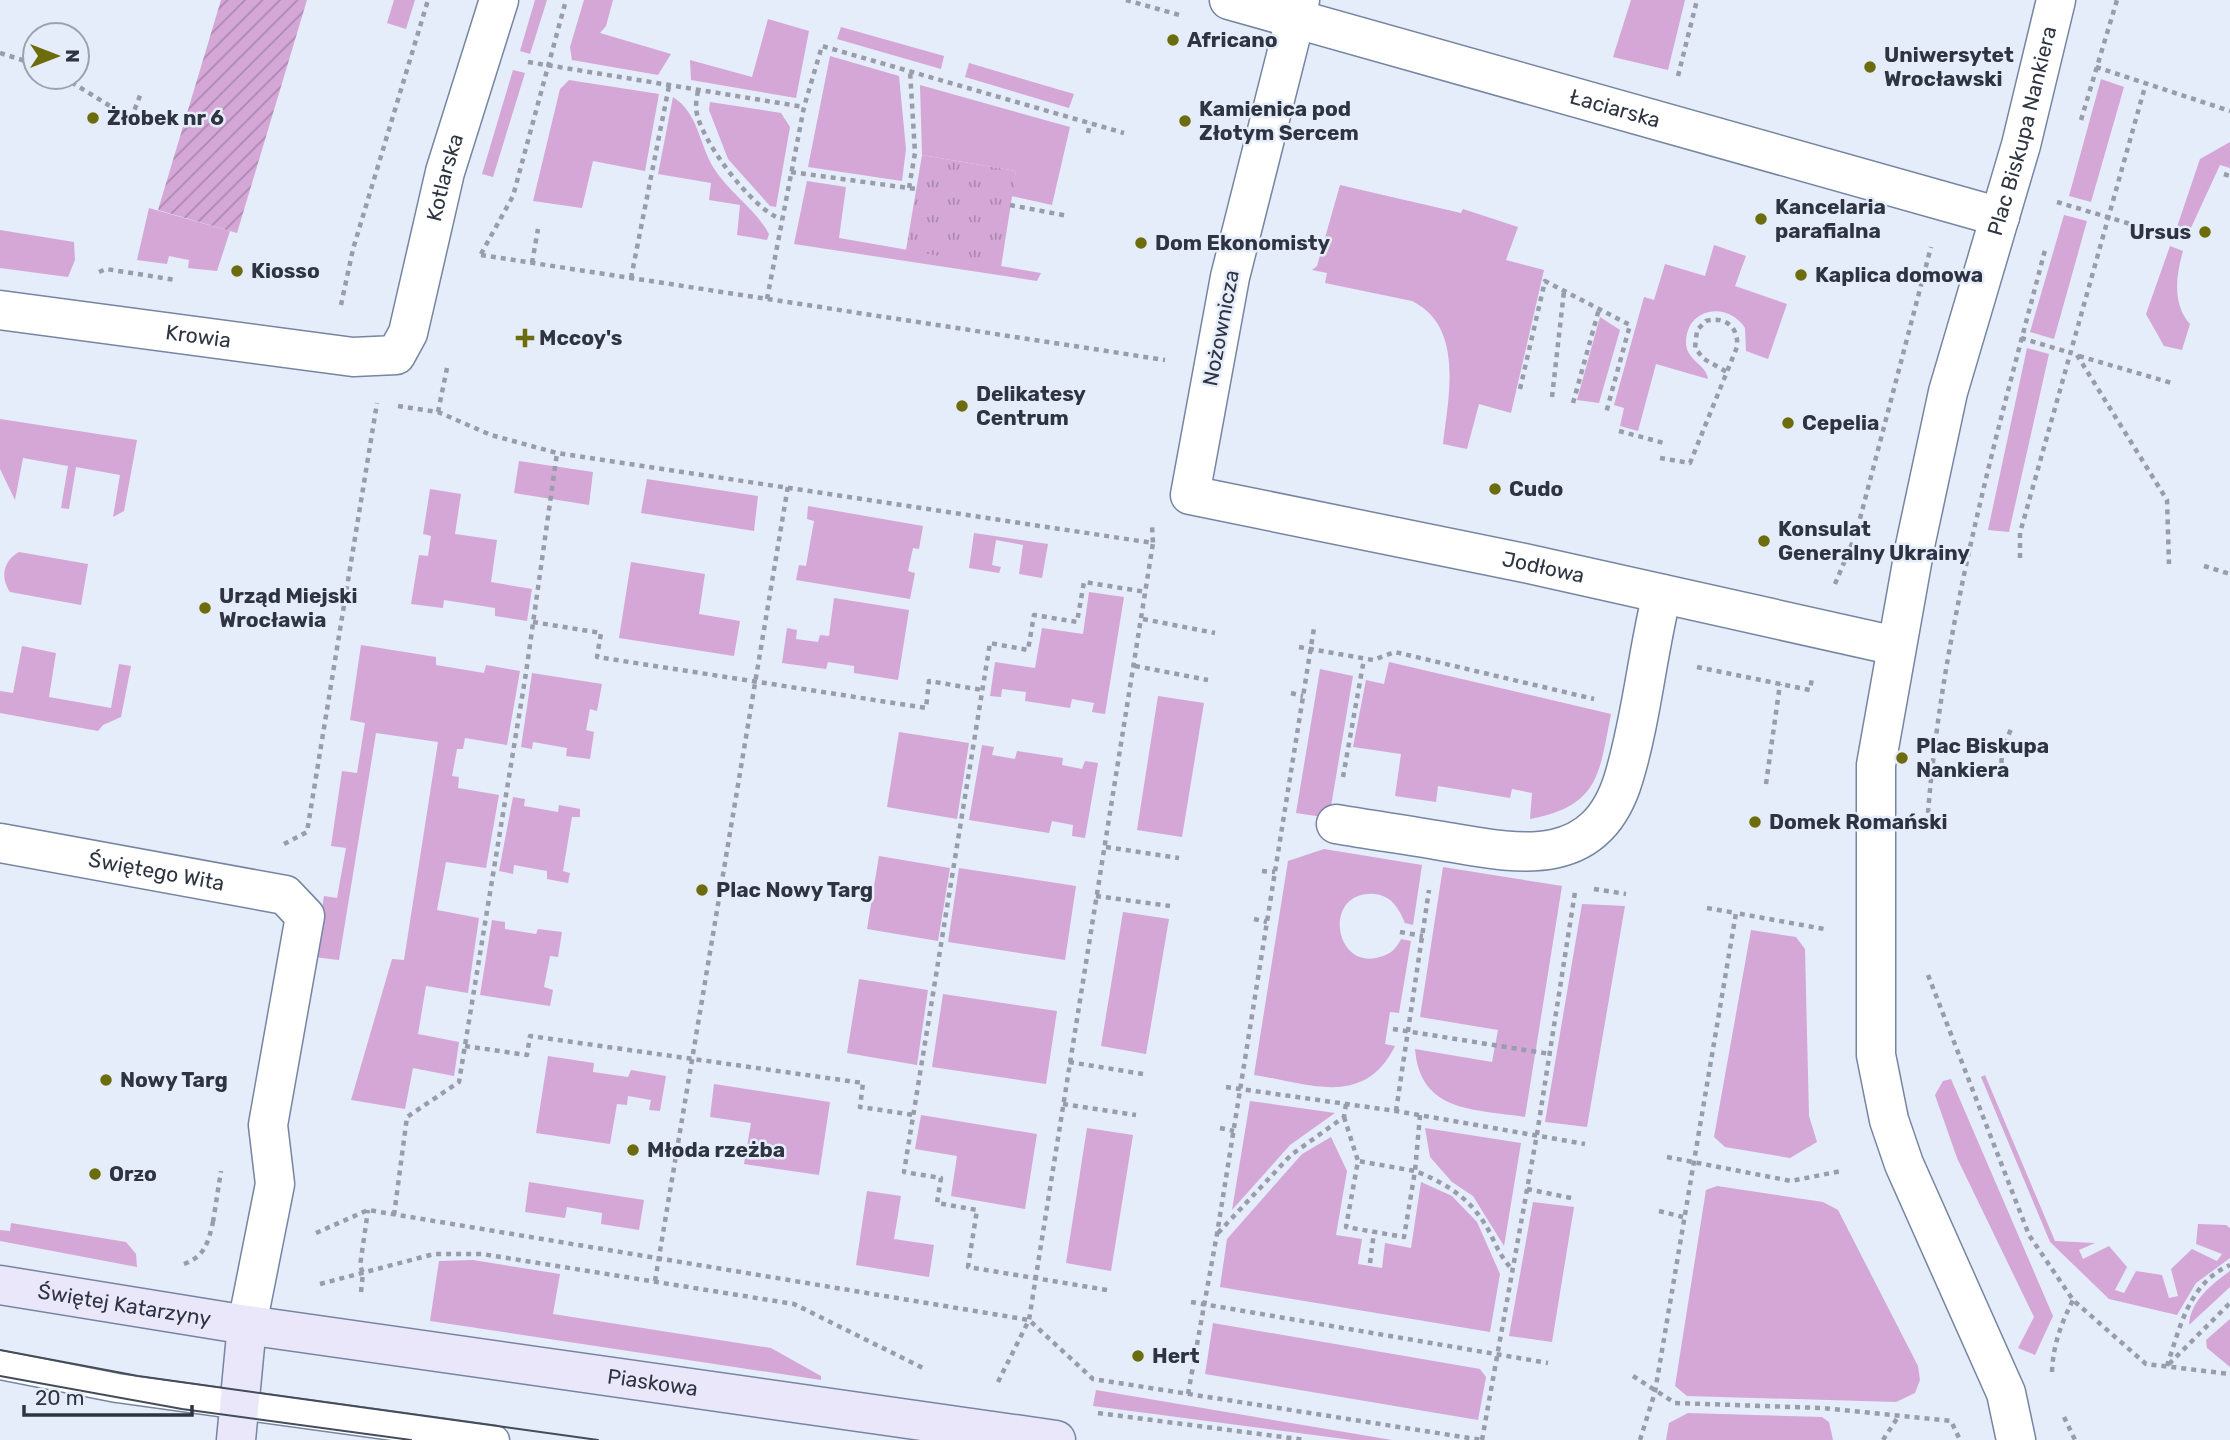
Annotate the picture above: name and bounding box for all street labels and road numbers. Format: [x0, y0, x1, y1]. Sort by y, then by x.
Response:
street label: Plac Biskupa Nankiera [1982, 24, 2061, 238]
street label: Łaciarska [1567, 84, 1663, 133]
street label: Kotlarska [421, 130, 468, 224]
street label: Nożownicza [1197, 268, 1244, 388]
street label: Krowia [164, 319, 233, 353]
street label: Jodłowa [1500, 546, 1587, 588]
street label: Świętego Wita [86, 846, 227, 896]
street label: Świętej Katarzyny [36, 1278, 213, 1331]
street label: Piaskowa [606, 1363, 700, 1401]

